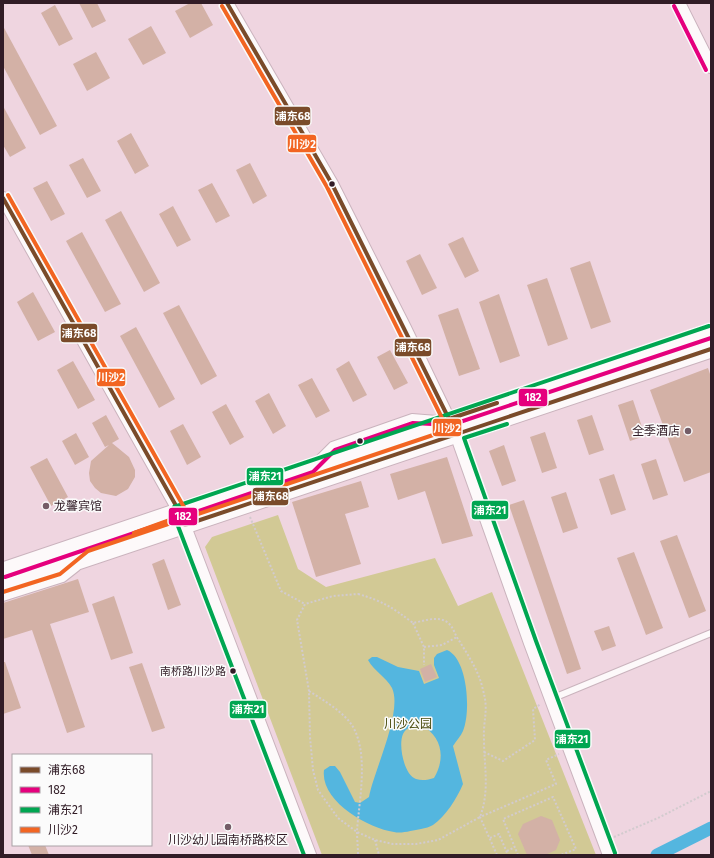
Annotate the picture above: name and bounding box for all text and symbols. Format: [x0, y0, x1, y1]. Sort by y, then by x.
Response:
line badge: 浦东68 [274, 106, 311, 126]
text: 浦东68 [276, 110, 311, 123]
line badge: 川沙2 [287, 134, 317, 153]
text: 川沙2 [288, 138, 316, 151]
unlabelled marker [327, 179, 337, 189]
line badge: 浦东68 [60, 323, 98, 343]
text: 浦东68 [62, 327, 97, 340]
line badge: 浦东68 [394, 338, 432, 357]
text: 浦东68 [396, 341, 431, 354]
line badge: 川沙2 [96, 368, 126, 387]
text: 川沙2 [97, 371, 125, 384]
line badge: 182 [518, 388, 548, 407]
text: 182 [524, 391, 542, 404]
line badge: 川沙2 [432, 418, 462, 437]
text: 川沙2 [433, 422, 461, 435]
place label: 全季酒店 [632, 424, 680, 438]
marker: 全季酒店 [683, 426, 693, 436]
unlabelled marker [355, 436, 365, 446]
line badge: 浦东21 [246, 467, 284, 486]
text: 浦东21 [249, 470, 281, 483]
line badge: 浦东68 [252, 487, 289, 506]
text: 浦东68 [254, 490, 289, 503]
place label: 龙馨宾馆 [54, 499, 102, 513]
line badge: 浦东21 [471, 500, 509, 520]
marker: 龙馨宾馆 [41, 501, 51, 511]
text: 浦东21 [474, 504, 506, 517]
line badge: 182 [168, 507, 198, 526]
text: 182 [174, 510, 192, 523]
place label: 南桥路川沙路 [160, 665, 226, 678]
marker: 南桥路川沙路 [228, 666, 238, 676]
line badge: 浦东21 [229, 700, 267, 719]
text: 浦东21 [232, 703, 264, 716]
park label: 川沙公园 [384, 717, 432, 731]
line badge: 浦东21 [554, 729, 591, 749]
text: 浦东21 [556, 733, 588, 746]
legend [12, 754, 152, 846]
text: 浦东68 [48, 763, 85, 777]
text: 182 [48, 783, 66, 797]
text: 浦东21 [48, 803, 83, 817]
marker: 川沙幼儿园南桥路校区 [223, 822, 233, 832]
text: 川沙2 [48, 823, 78, 837]
place label: 川沙幼儿园南桥路校区 [168, 833, 288, 847]

